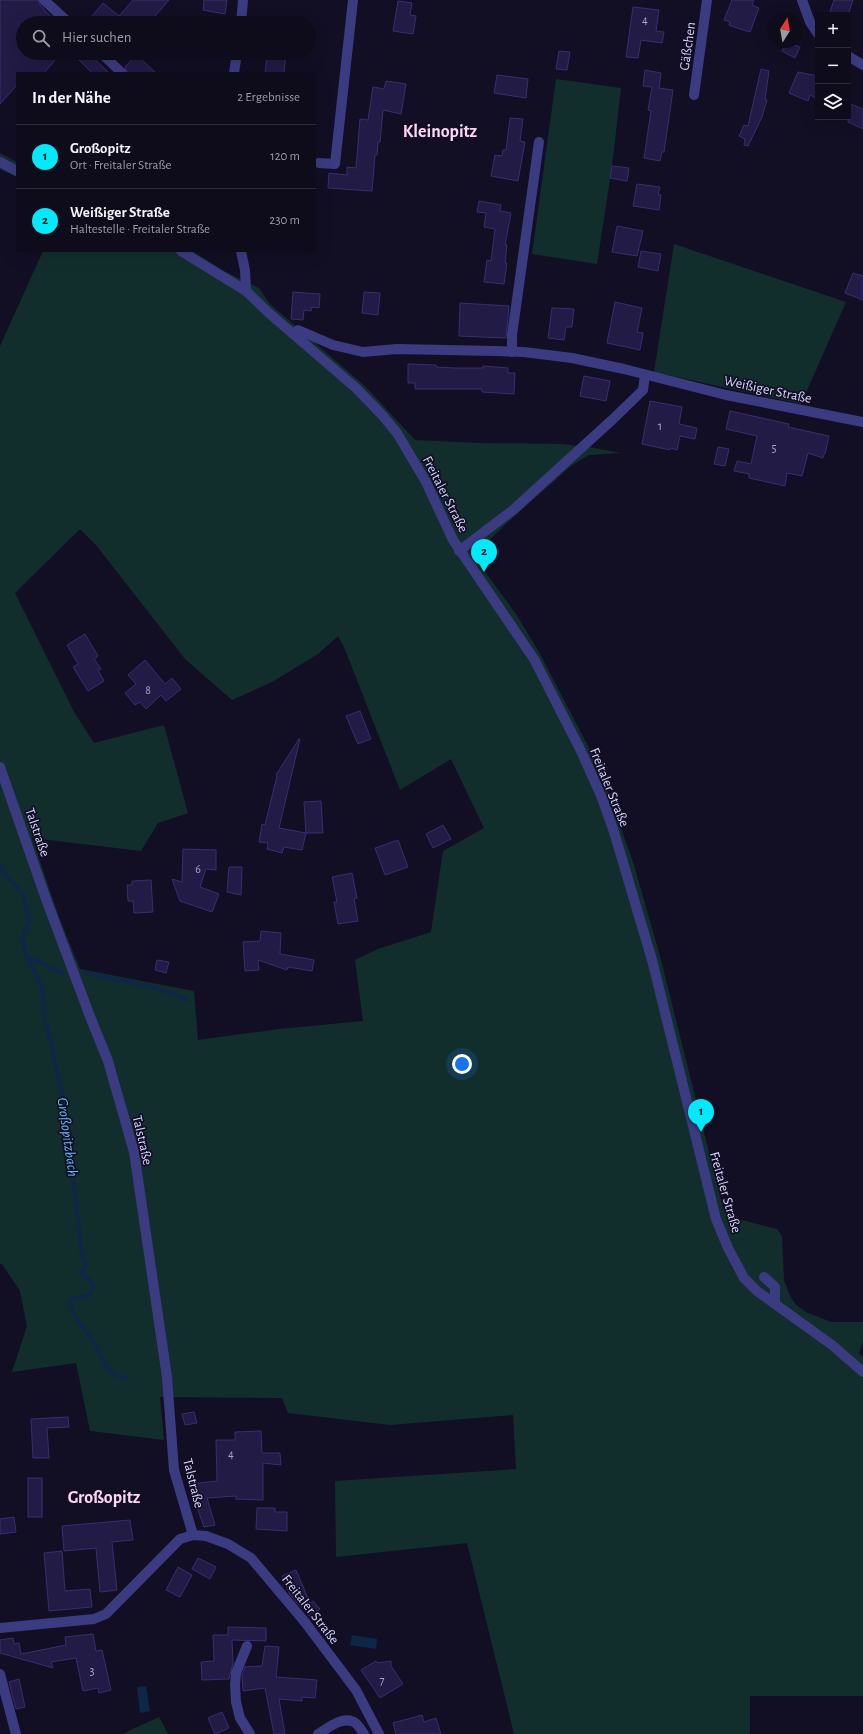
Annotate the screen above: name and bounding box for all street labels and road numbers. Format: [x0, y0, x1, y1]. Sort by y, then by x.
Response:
street label: Gäßchen [678, 21, 698, 71]
street label: Weißiger Straße [723, 374, 813, 406]
street label: Freitaler Straße [420, 454, 470, 535]
street label: Freitaler Straße [587, 746, 631, 829]
street label: Talstraße [22, 806, 52, 859]
street label: Talstraße [130, 1114, 155, 1166]
street label: Freitaler Straße [707, 1150, 743, 1234]
street label: Talstraße [180, 1457, 206, 1509]
street label: Freitaler Straße [279, 1572, 342, 1647]

